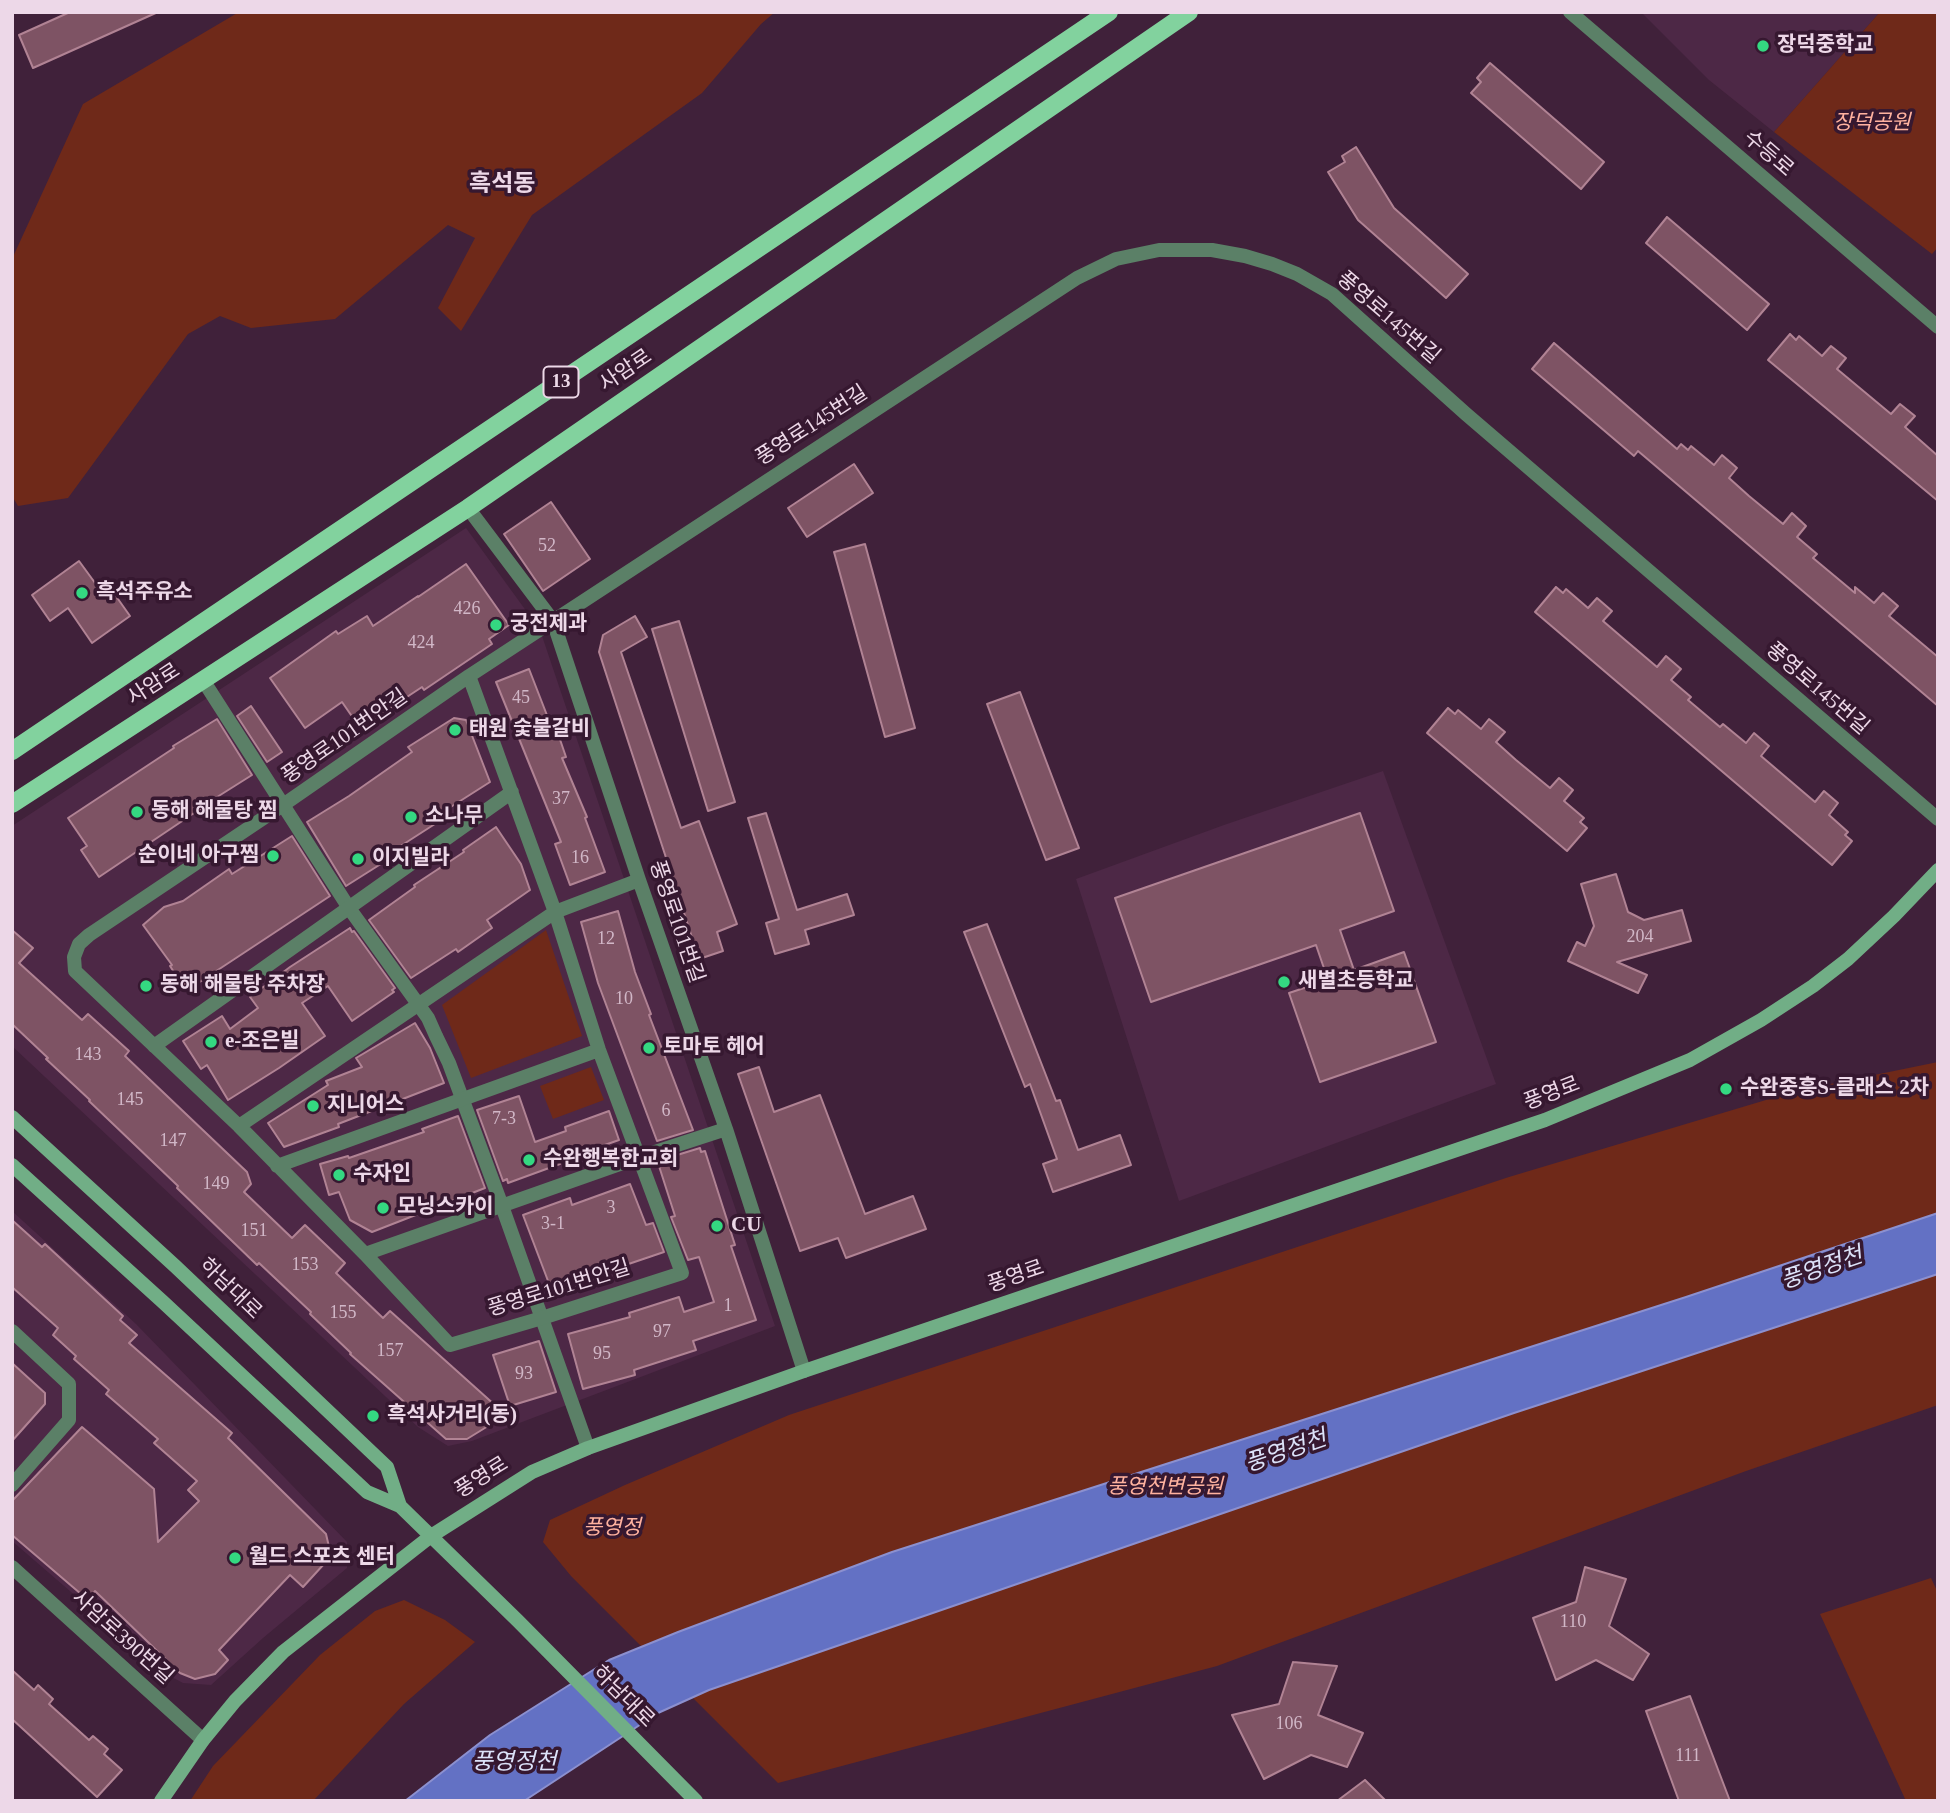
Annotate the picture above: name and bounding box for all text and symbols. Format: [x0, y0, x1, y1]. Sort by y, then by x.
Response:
place label: 장덕중학교 [1777, 33, 1874, 59]
marker: 장덕중학교 [1755, 38, 1771, 54]
park label: 장덕공원 [1833, 110, 1911, 136]
street label: 수등로 [1738, 125, 1798, 183]
district label: 흑석동 [469, 171, 535, 199]
street label: 풍영로145번길 [1331, 266, 1445, 370]
street label: 사암로 [595, 344, 657, 398]
road number: 13 [544, 366, 578, 398]
street label: 풍영로145번길 [751, 381, 873, 471]
house number: 52 [538, 535, 556, 557]
place label: 흑석주유소 [96, 580, 193, 606]
marker: 흑석주유소 [74, 585, 90, 601]
house number: 426 [453, 598, 480, 620]
place label: 궁전제과 [510, 612, 587, 638]
marker: 궁전제과 [488, 617, 504, 633]
house number: 424 [408, 632, 435, 654]
street label: 풍영로145번길 [1760, 637, 1874, 741]
street label: 사암로 [123, 659, 185, 711]
street label: 풍영로101번안길 [277, 684, 413, 790]
house number: 45 [512, 687, 530, 709]
place label: 태원 숯불갈비 [469, 717, 590, 743]
marker: 태원 숯불갈비 [447, 722, 463, 738]
house number: 37 [552, 788, 570, 810]
place label: 동해 해물탕 찜 [151, 799, 277, 825]
marker: 동해 해물탕 찜 [129, 804, 145, 820]
place label: 소나무 [425, 804, 483, 830]
marker: 소나무 [403, 809, 419, 825]
place label: 순이네 아구찜 [138, 843, 259, 869]
place label: 이지빌라 [372, 846, 449, 872]
house number: 16 [571, 847, 589, 869]
marker: 순이네 아구찜 [265, 848, 281, 864]
marker: 이지빌라 [350, 851, 366, 867]
street label: 풍영로101번길 [643, 857, 709, 987]
house number: 204 [1626, 926, 1653, 948]
house number: 12 [597, 928, 615, 950]
place label: 새별초등학교 [1298, 969, 1414, 995]
place label: 동해 해물탕 주차장 [160, 973, 325, 999]
marker: 새별초등학교 [1276, 974, 1292, 990]
marker: 동해 해물탕 주차장 [138, 978, 154, 994]
house number: 10 [615, 988, 633, 1010]
place label: e-조은빌 [225, 1029, 299, 1055]
marker: e-조은빌 [203, 1034, 219, 1050]
place label: 토마토 헤어 [663, 1035, 765, 1061]
marker: 토마토 헤어 [641, 1040, 657, 1056]
house number: 143 [74, 1044, 102, 1066]
street label: 풍영로 [1520, 1072, 1584, 1116]
place label: 수완중흥S-클래스 2차 [1740, 1076, 1929, 1102]
marker: 수완중흥S-클래스 2차 [1718, 1081, 1734, 1097]
house number: 145 [117, 1089, 144, 1111]
place label: 지니어스 [327, 1093, 404, 1119]
marker: 지니어스 [305, 1098, 321, 1114]
house number: 6 [662, 1100, 670, 1122]
house number: 7-3 [492, 1108, 516, 1130]
house number: 147 [160, 1130, 187, 1152]
place label: 수완행복한교회 [543, 1147, 678, 1173]
marker: 수완행복한교회 [521, 1152, 537, 1168]
place label: 수자인 [353, 1162, 411, 1188]
marker: 수자인 [331, 1167, 347, 1183]
house number: 149 [202, 1173, 230, 1195]
place label: 모닝스카이 [397, 1195, 494, 1221]
house number: 3 [607, 1197, 616, 1219]
marker: 모닝스카이 [375, 1200, 391, 1216]
house number: 3-1 [541, 1213, 565, 1235]
place label: CU [731, 1213, 761, 1239]
marker: CU [709, 1218, 725, 1234]
house number: 151 [240, 1220, 268, 1242]
water label: 풍영정천 [1777, 1242, 1867, 1296]
street label: 하남대로 [193, 1253, 267, 1325]
house number: 153 [292, 1254, 318, 1276]
street label: 풍영로101번안길 [485, 1255, 633, 1323]
street label: 풍영로 [984, 1256, 1048, 1298]
house number: 1 [724, 1295, 732, 1317]
house number: 155 [330, 1302, 356, 1324]
house number: 97 [653, 1321, 671, 1343]
house number: 157 [376, 1340, 404, 1362]
house number: 95 [593, 1343, 611, 1365]
house number: 93 [515, 1363, 533, 1385]
place label: 흑석사거리(동) [387, 1403, 517, 1429]
marker: 흑석사거리(동) [365, 1408, 381, 1424]
water label: 풍영정천 [1241, 1425, 1331, 1479]
street label: 풍영로 [451, 1452, 513, 1504]
park label: 풍영천변공원 [1107, 1474, 1223, 1500]
park label: 풍영정 [583, 1515, 641, 1541]
place label: 월드 스포츠 센터 [249, 1545, 395, 1571]
marker: 월드 스포츠 센터 [227, 1550, 243, 1566]
street label: 사암로390번길 [66, 1586, 178, 1690]
house number: 110 [1560, 1611, 1586, 1633]
street label: 하남대로 [587, 1661, 659, 1733]
house number: 106 [1276, 1713, 1302, 1735]
house number: 111 [1675, 1745, 1701, 1767]
water label: 풍영정천 [472, 1749, 556, 1777]

